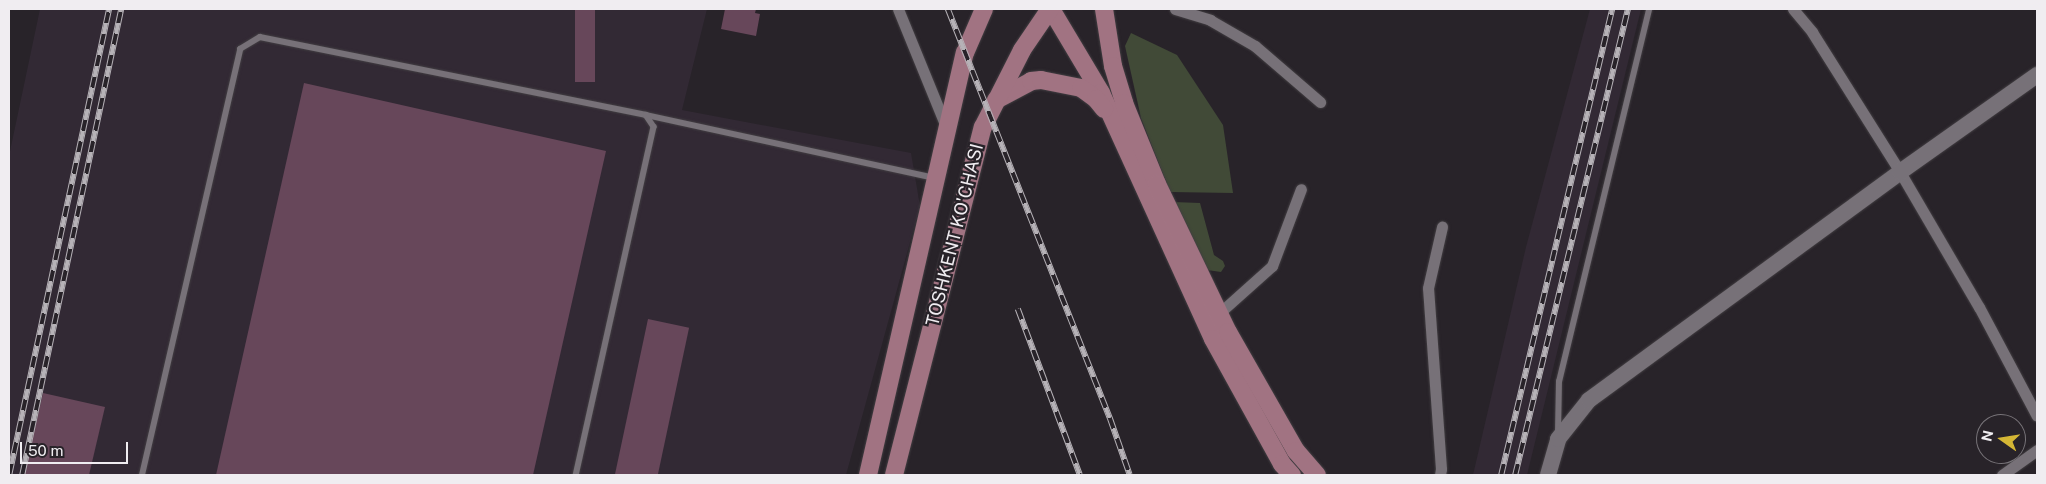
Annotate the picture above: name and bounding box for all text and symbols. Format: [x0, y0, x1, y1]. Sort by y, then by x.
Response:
street label: TOSHKENT KO'CHASI [922, 141, 988, 329]
north arrow [1976, 414, 2026, 464]
text: N [1978, 429, 1996, 443]
scale bar [22, 432, 130, 464]
text: 50 m [28, 442, 63, 459]

